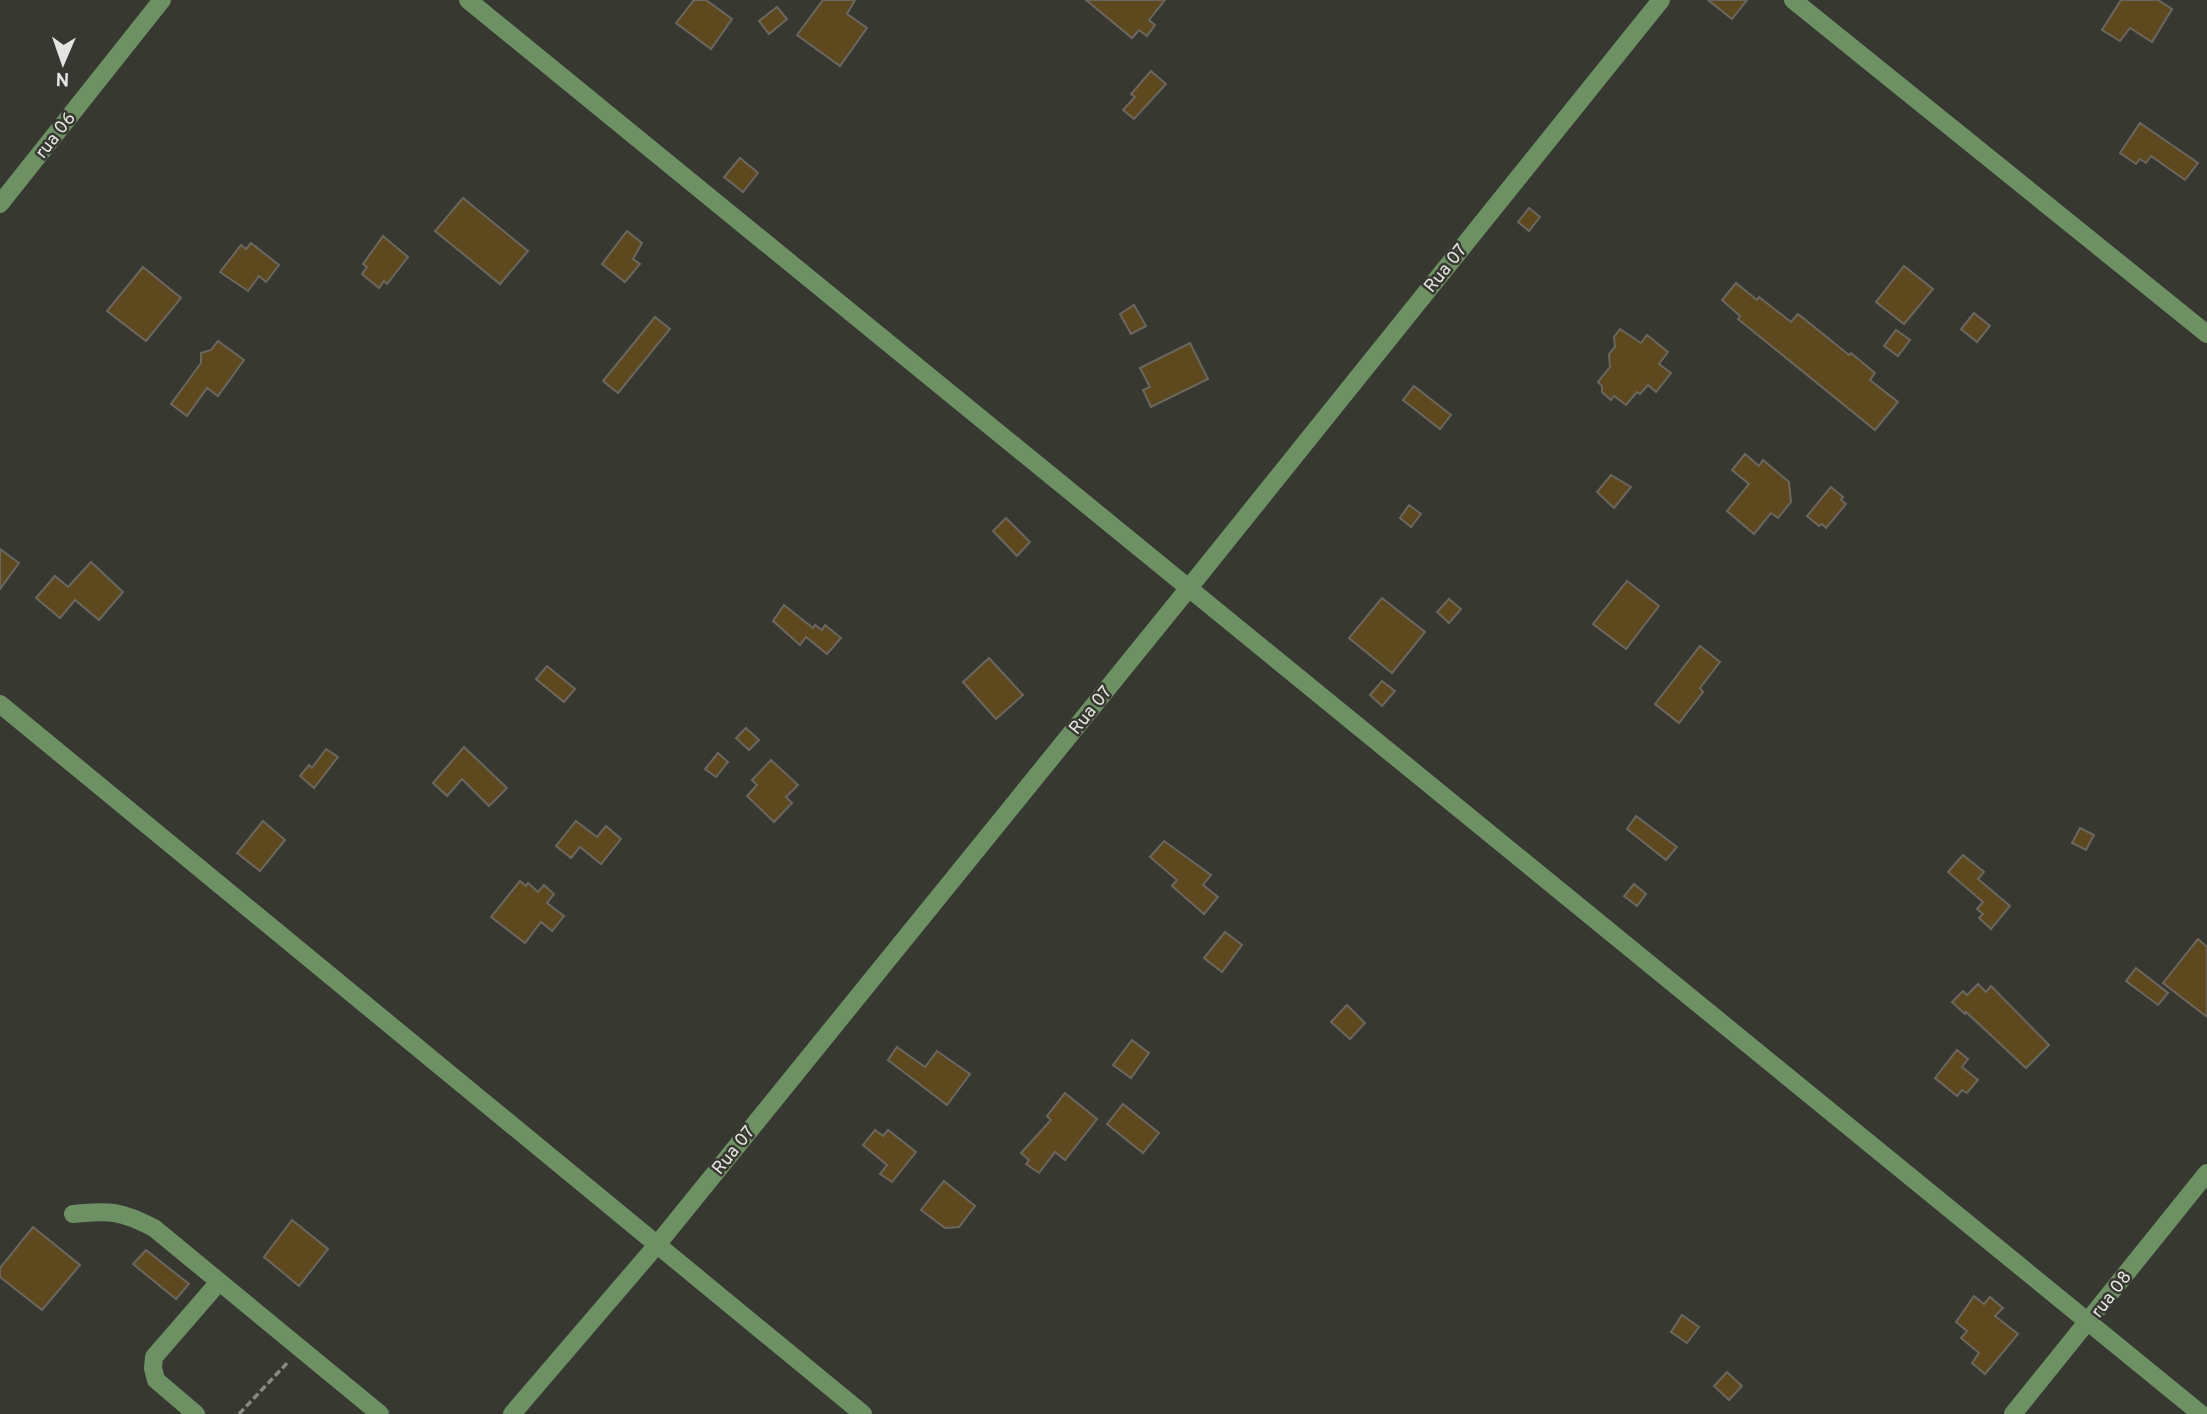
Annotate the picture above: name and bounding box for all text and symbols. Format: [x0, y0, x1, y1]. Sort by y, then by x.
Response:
north arrow [28, 28, 98, 98]
text: N [55, 66, 70, 90]
street label: rua 06 [31, 108, 82, 164]
street label: Rua 07 [1420, 240, 1473, 298]
street label: Rua 07 [1065, 682, 1118, 740]
street label: Rua 07 [708, 1122, 761, 1180]
street label: rua 08 [2087, 1267, 2138, 1323]

